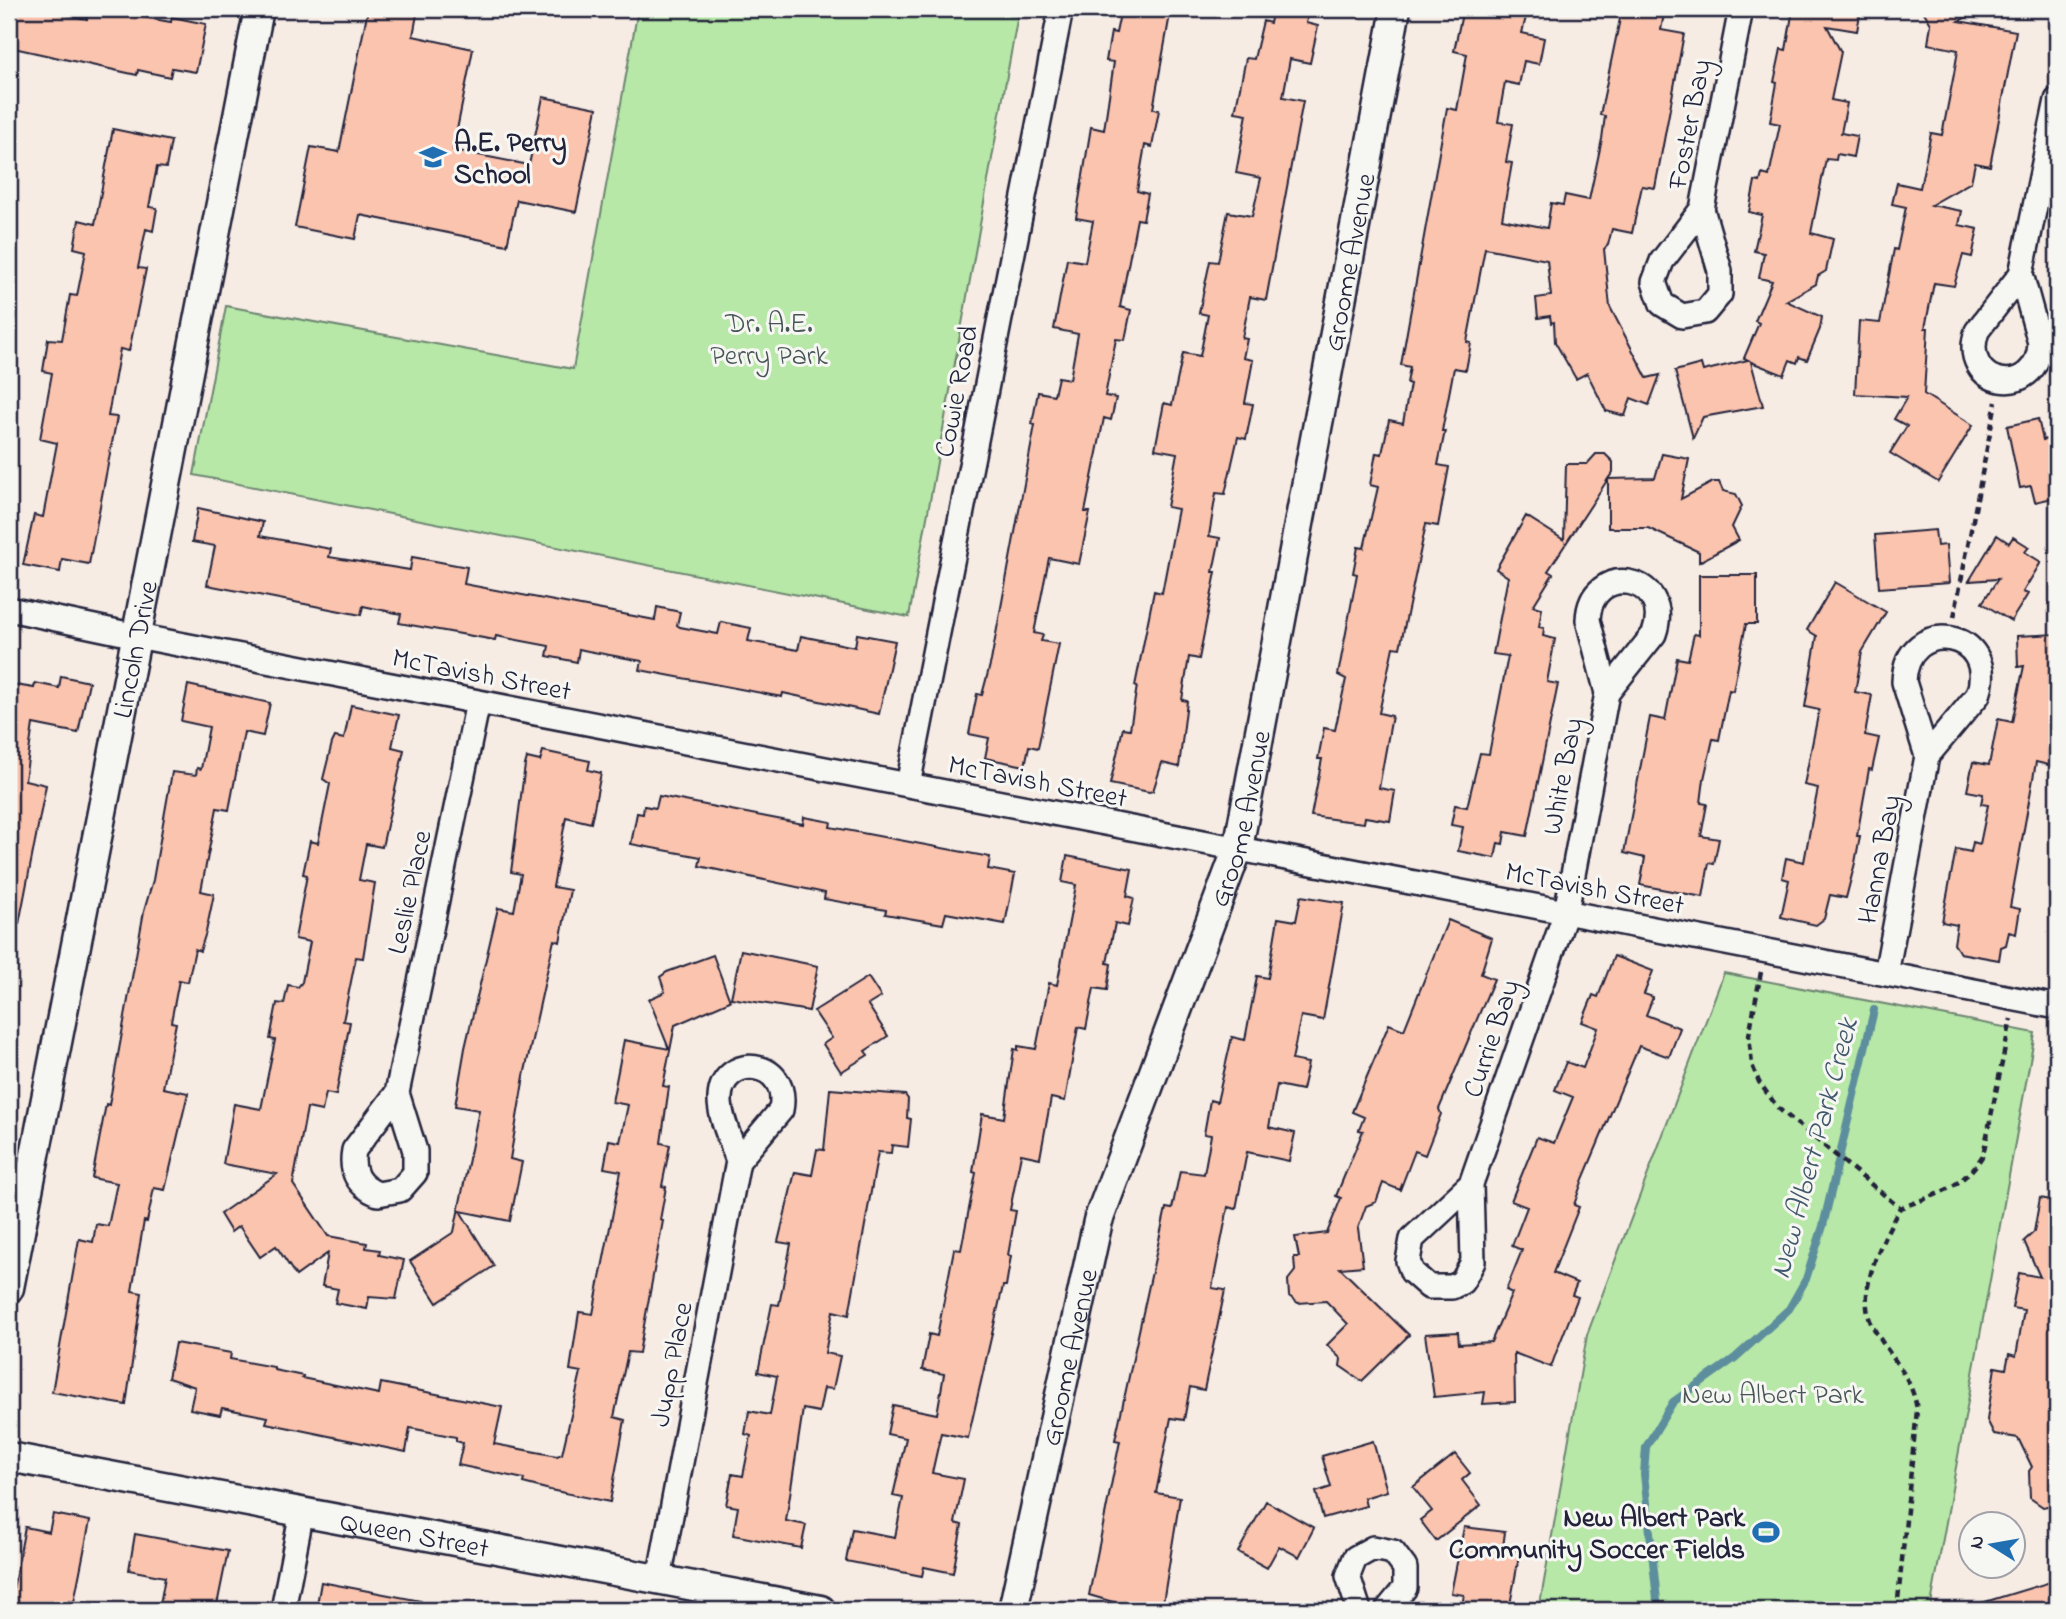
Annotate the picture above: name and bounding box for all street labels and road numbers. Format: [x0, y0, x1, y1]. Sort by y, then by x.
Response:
street label: Foster Bay [1659, 56, 1724, 194]
street label: Groome Avenue [1315, 170, 1389, 355]
street label: Cowie Road [926, 322, 991, 461]
street label: Lincoln Drive [104, 577, 171, 722]
street label: McTavish Street [388, 639, 574, 714]
street label: White Bay [1533, 715, 1596, 839]
street label: Groome Avenue [1201, 727, 1284, 913]
street label: McTavish Street [944, 746, 1130, 821]
street label: Hanna Bay [1849, 792, 1914, 928]
street label: Leslie Place [378, 827, 445, 959]
street label: McTavish Street [1501, 853, 1687, 928]
street label: Currie Bay [1454, 974, 1533, 1104]
street label: Groome Avenue [1032, 1265, 1111, 1450]
street label: Jupp Place [641, 1298, 706, 1431]
street label: Queen Street [336, 1503, 492, 1571]

